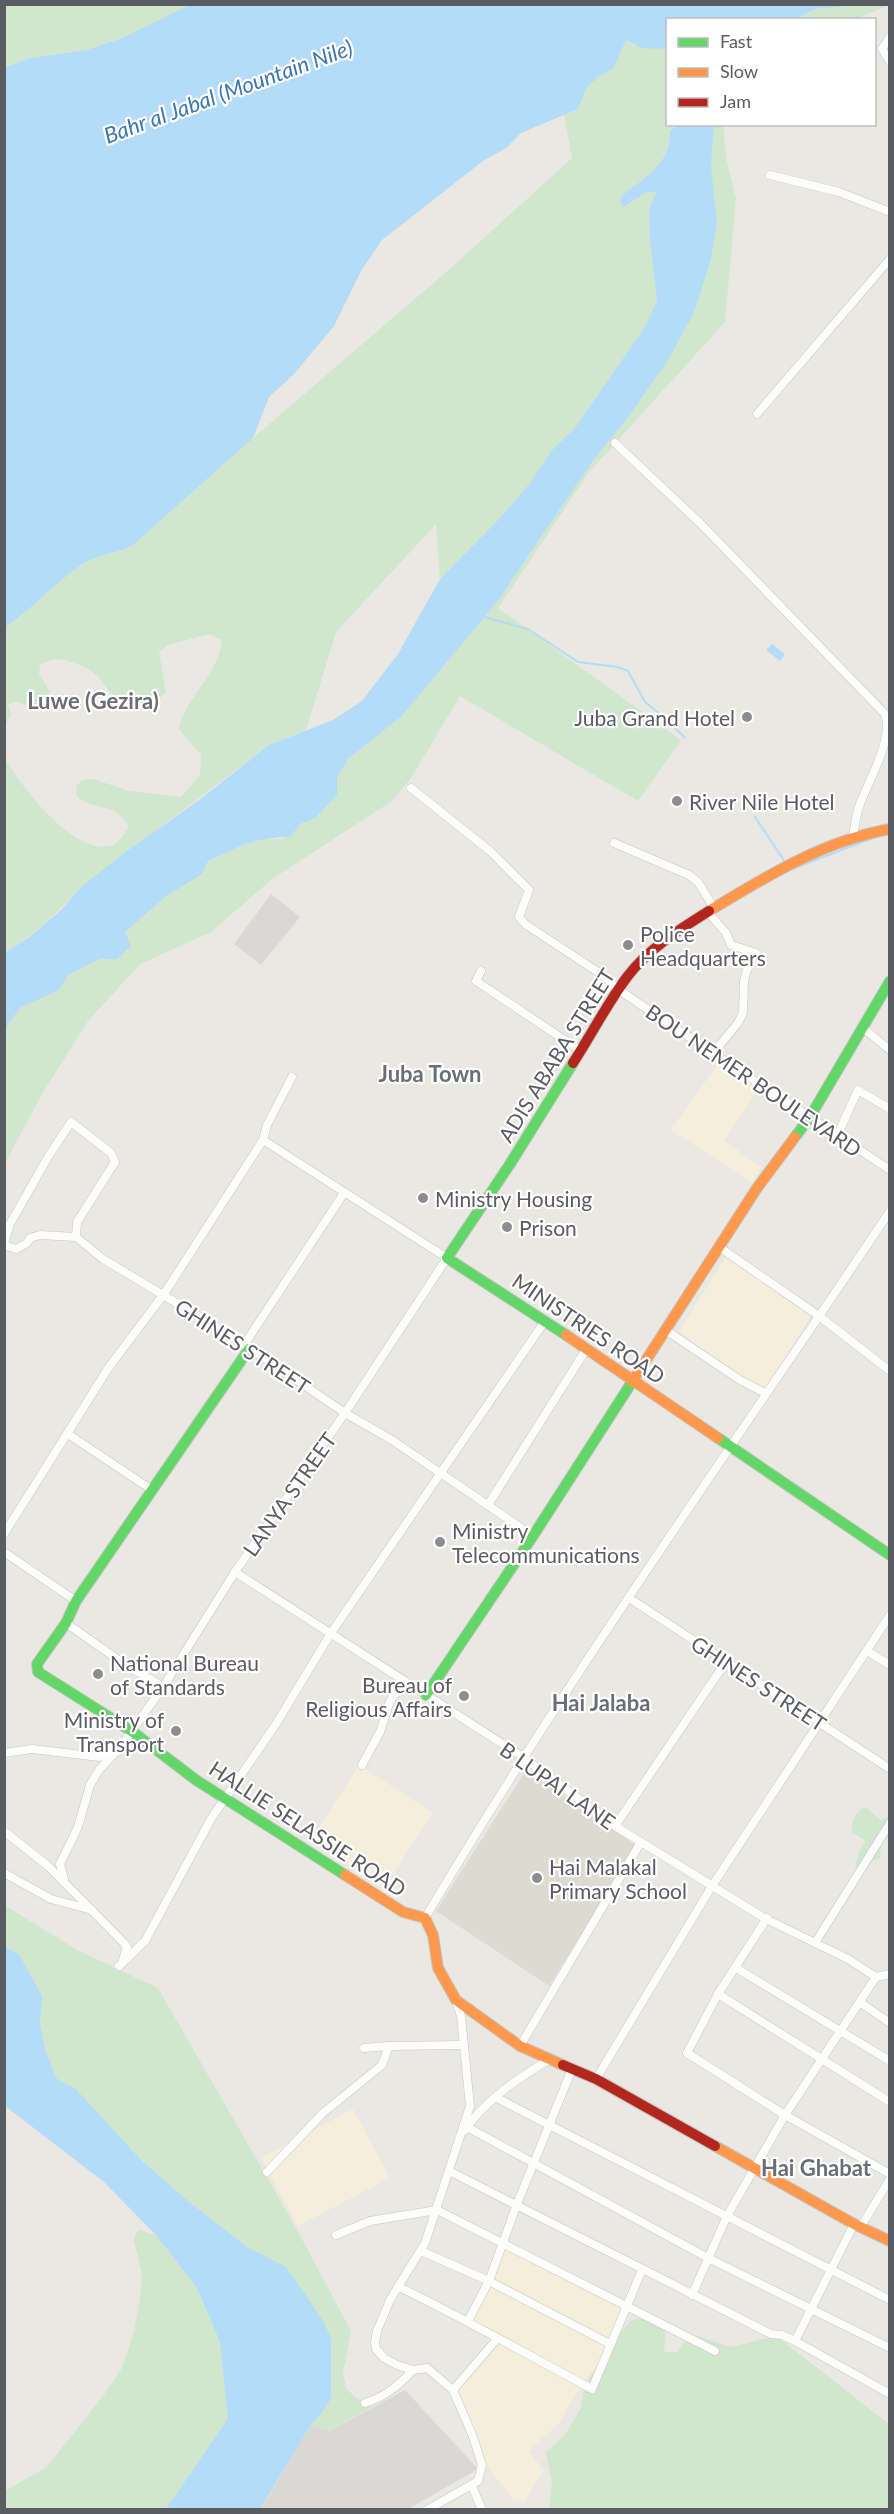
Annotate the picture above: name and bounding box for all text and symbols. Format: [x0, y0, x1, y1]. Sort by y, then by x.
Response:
legend [666, 18, 876, 126]
text: Fast [720, 30, 753, 52]
water label: Bahr al Jabal (Mountain Nile) [100, 33, 356, 149]
text: Slow [720, 60, 758, 82]
text: Jam [720, 90, 751, 112]
district label: Luwe (Gezira) [27, 687, 159, 714]
place label: Juba Grand Hotel [574, 705, 735, 730]
marker: Juba Grand Hotel [740, 710, 754, 724]
place label: River Nile Hotel [689, 789, 835, 814]
marker: River Nile Hotel [670, 794, 684, 808]
place label: Police Headquarters [640, 921, 766, 970]
marker: Police Headquarters [621, 938, 635, 952]
street label: ADIS ABABA STREET [492, 963, 620, 1146]
street label: BOU NEMER BOULEVARD [641, 998, 867, 1162]
district label: Juba Town [379, 1060, 481, 1087]
place label: Ministry Housing [435, 1186, 592, 1211]
marker: Ministry Housing [416, 1191, 430, 1205]
place label: Prison [519, 1215, 577, 1240]
marker: Prison [500, 1220, 514, 1234]
street label: MINISTRIES ROAD [508, 1268, 670, 1388]
street label: GHINES STREET [171, 1293, 316, 1399]
street label: LANYA STREET [237, 1427, 341, 1561]
place label: Ministry Telecommunications [452, 1518, 640, 1567]
marker: Ministry Telecommunications [433, 1535, 447, 1549]
street label: GHINES STREET [687, 1630, 832, 1736]
place label: National Bureau of Standards [110, 1650, 259, 1699]
marker: National Bureau of Standards [91, 1667, 105, 1681]
place label: Bureau of Religious Affairs [305, 1672, 453, 1721]
marker: Bureau of Religious Affairs [457, 1689, 471, 1703]
district label: Hai Jalaba [552, 1689, 650, 1716]
place label: Ministry of Transport [64, 1707, 165, 1756]
marker: Ministry of Transport [169, 1724, 183, 1738]
street label: B LUPAI LANE [496, 1736, 620, 1834]
street label: HALLIE SELASSIE ROAD [205, 1755, 411, 1901]
place label: Hai Malakal Primary School [549, 1854, 687, 1903]
marker: Hai Malakal Primary School [530, 1871, 544, 1885]
district label: Hai Ghabat [761, 2154, 872, 2181]

